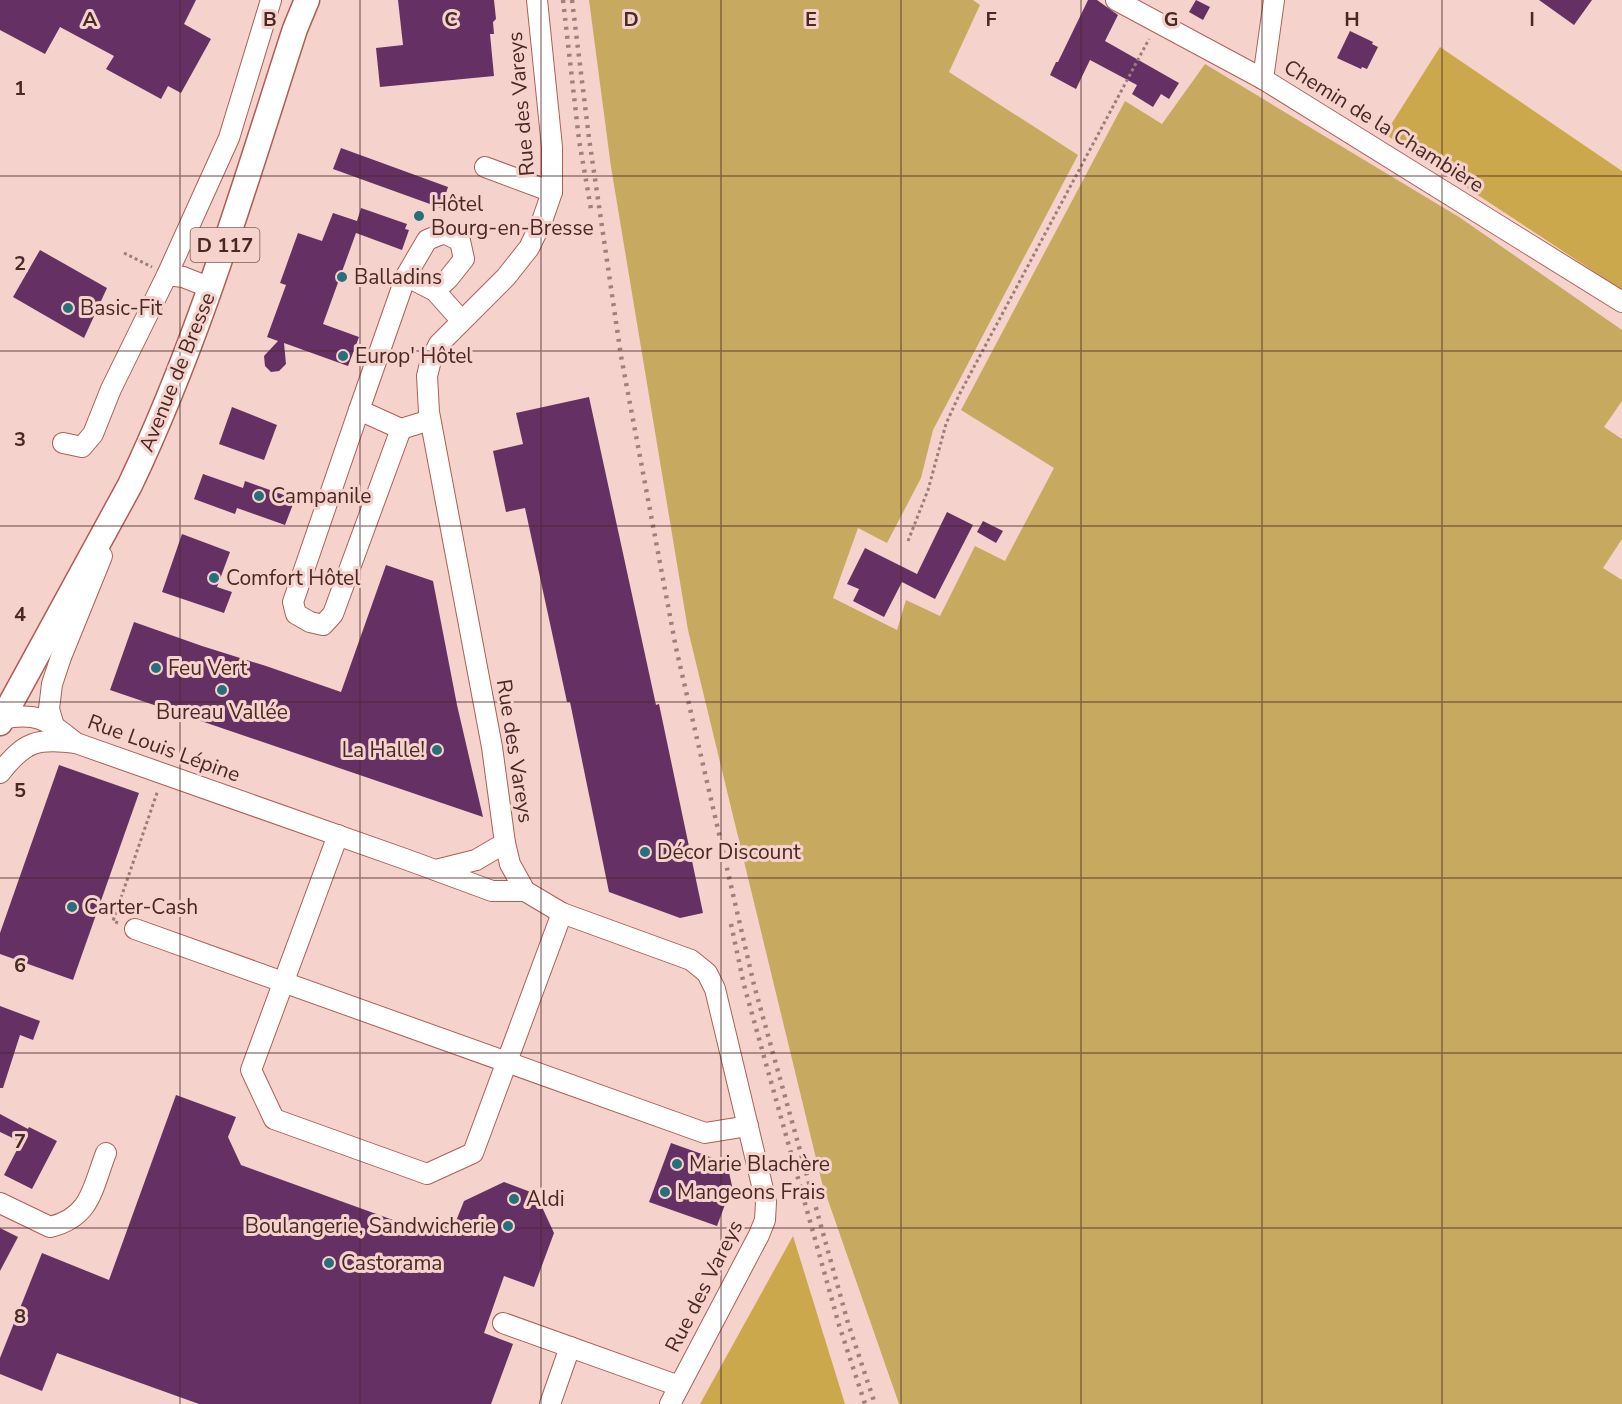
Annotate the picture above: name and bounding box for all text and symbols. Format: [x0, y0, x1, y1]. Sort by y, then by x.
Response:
text: A [83, 6, 98, 33]
text: B [263, 6, 277, 33]
text: C [444, 6, 458, 33]
text: D [623, 6, 639, 33]
text: E [805, 6, 817, 33]
text: F [985, 6, 997, 33]
text: G [1164, 6, 1178, 33]
text: H [1344, 6, 1360, 33]
text: I [1529, 6, 1535, 33]
street label: Rue des Vareys [501, 31, 541, 177]
street label: Chemin de la Chambière [1279, 53, 1489, 199]
text: 1 [14, 75, 26, 102]
place label: Hôtel Bourg-en-Bresse [431, 190, 594, 242]
marker: Hôtel Bourg-en-Bresse [412, 209, 426, 223]
road number: D 117 [190, 228, 260, 262]
text: 2 [14, 250, 26, 277]
place label: Balladins [354, 263, 442, 291]
marker: Balladins [335, 270, 349, 284]
street label: Avenue de Bresse [132, 288, 222, 456]
place label: Basic-Fit [80, 294, 163, 322]
marker: Basic-Fit [61, 301, 75, 315]
place label: Europ' Hôtel [355, 342, 473, 370]
marker: Europ' Hôtel [336, 349, 350, 363]
text: 3 [14, 426, 26, 453]
place label: Campanile [271, 482, 371, 510]
marker: Campanile [252, 489, 266, 503]
place label: Comfort Hôtel [226, 564, 361, 592]
marker: Comfort Hôtel [207, 571, 221, 585]
text: 4 [14, 601, 26, 628]
place label: Feu Vert [168, 654, 248, 682]
marker: Feu Vert [149, 661, 163, 675]
street label: Rue des Vareys [490, 677, 540, 825]
marker: Bureau Vallée [215, 683, 229, 697]
place label: Bureau Vallée [156, 698, 288, 726]
street label: Rue Louis Lépine [84, 707, 244, 789]
place label: La Halle! [342, 736, 425, 764]
marker: La Halle! [430, 743, 444, 757]
text: 5 [14, 777, 26, 804]
place label: Décor Discount [657, 838, 801, 866]
marker: Décor Discount [638, 845, 652, 859]
place label: Carter-Cash [84, 893, 198, 921]
marker: Carter-Cash [65, 900, 79, 914]
text: 6 [14, 952, 26, 979]
text: 7 [14, 1128, 26, 1155]
place label: Marie Blachère [689, 1150, 830, 1178]
marker: Marie Blachère [670, 1157, 684, 1171]
place label: Mangeons Frais [677, 1178, 825, 1206]
place label: Aldi [526, 1185, 565, 1213]
marker: Mangeons Frais [658, 1185, 672, 1199]
marker: Aldi [507, 1192, 521, 1206]
place label: Boulangerie, Sandwicherie [245, 1212, 496, 1240]
street label: Rue des Vareys [659, 1215, 749, 1357]
marker: Boulangerie, Sandwicherie [501, 1219, 515, 1233]
place label: Castorama [341, 1249, 442, 1277]
marker: Castorama [322, 1256, 336, 1270]
text: 8 [14, 1303, 26, 1330]

